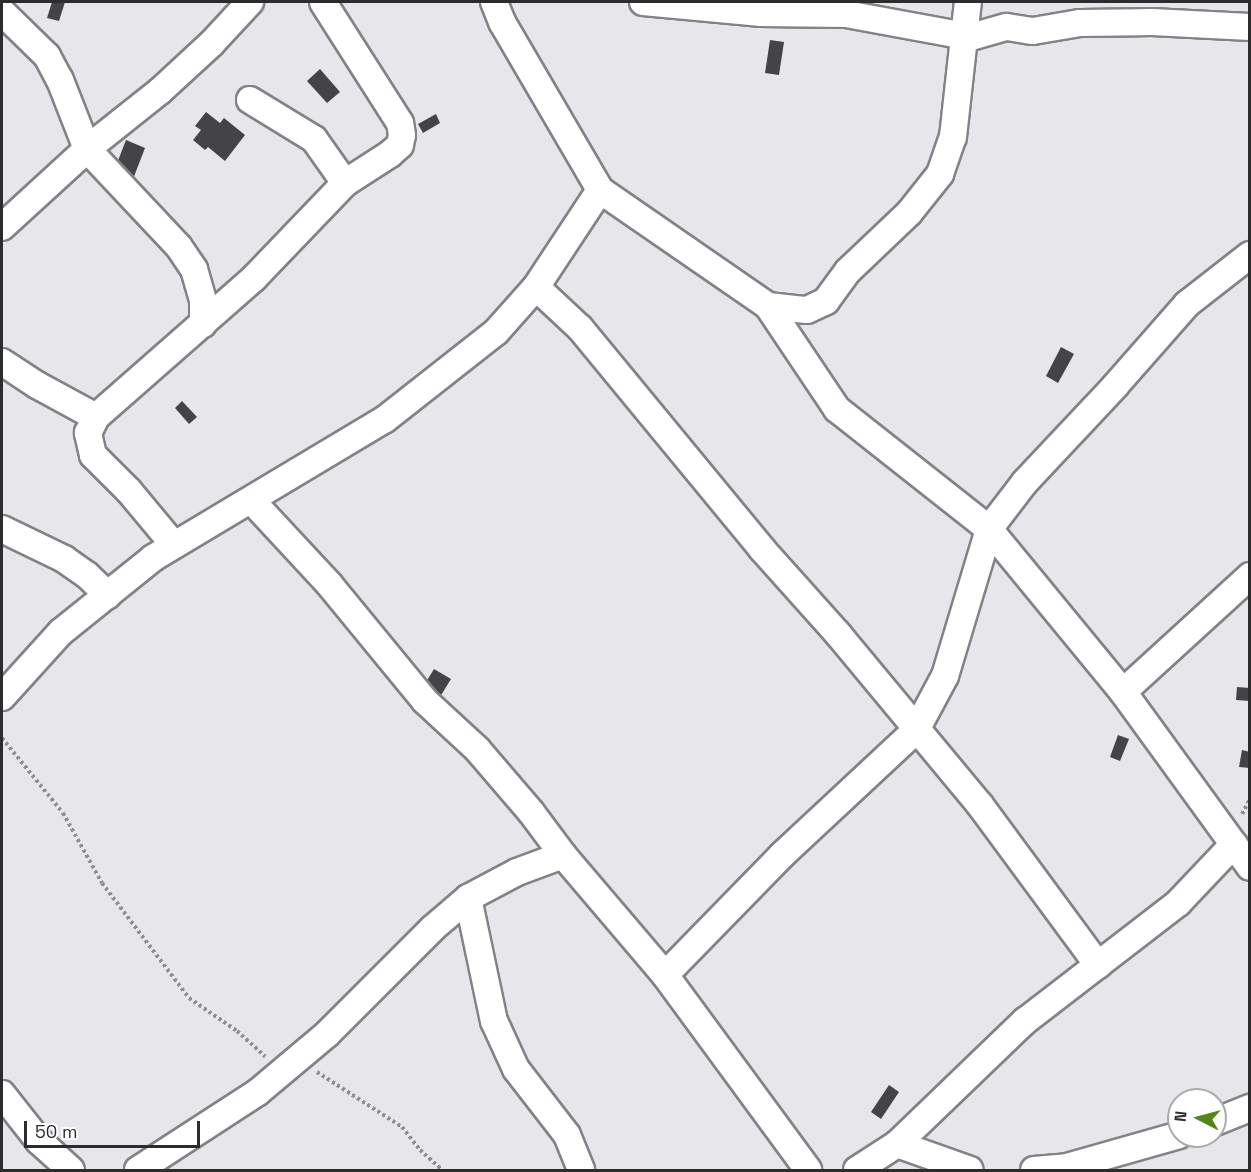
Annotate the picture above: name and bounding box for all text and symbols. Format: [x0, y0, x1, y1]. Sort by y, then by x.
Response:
north arrow [1167, 1088, 1227, 1148]
scale bar [27, 1109, 202, 1147]
text: N [1170, 1110, 1192, 1123]
text: 50 m [35, 1120, 77, 1143]

